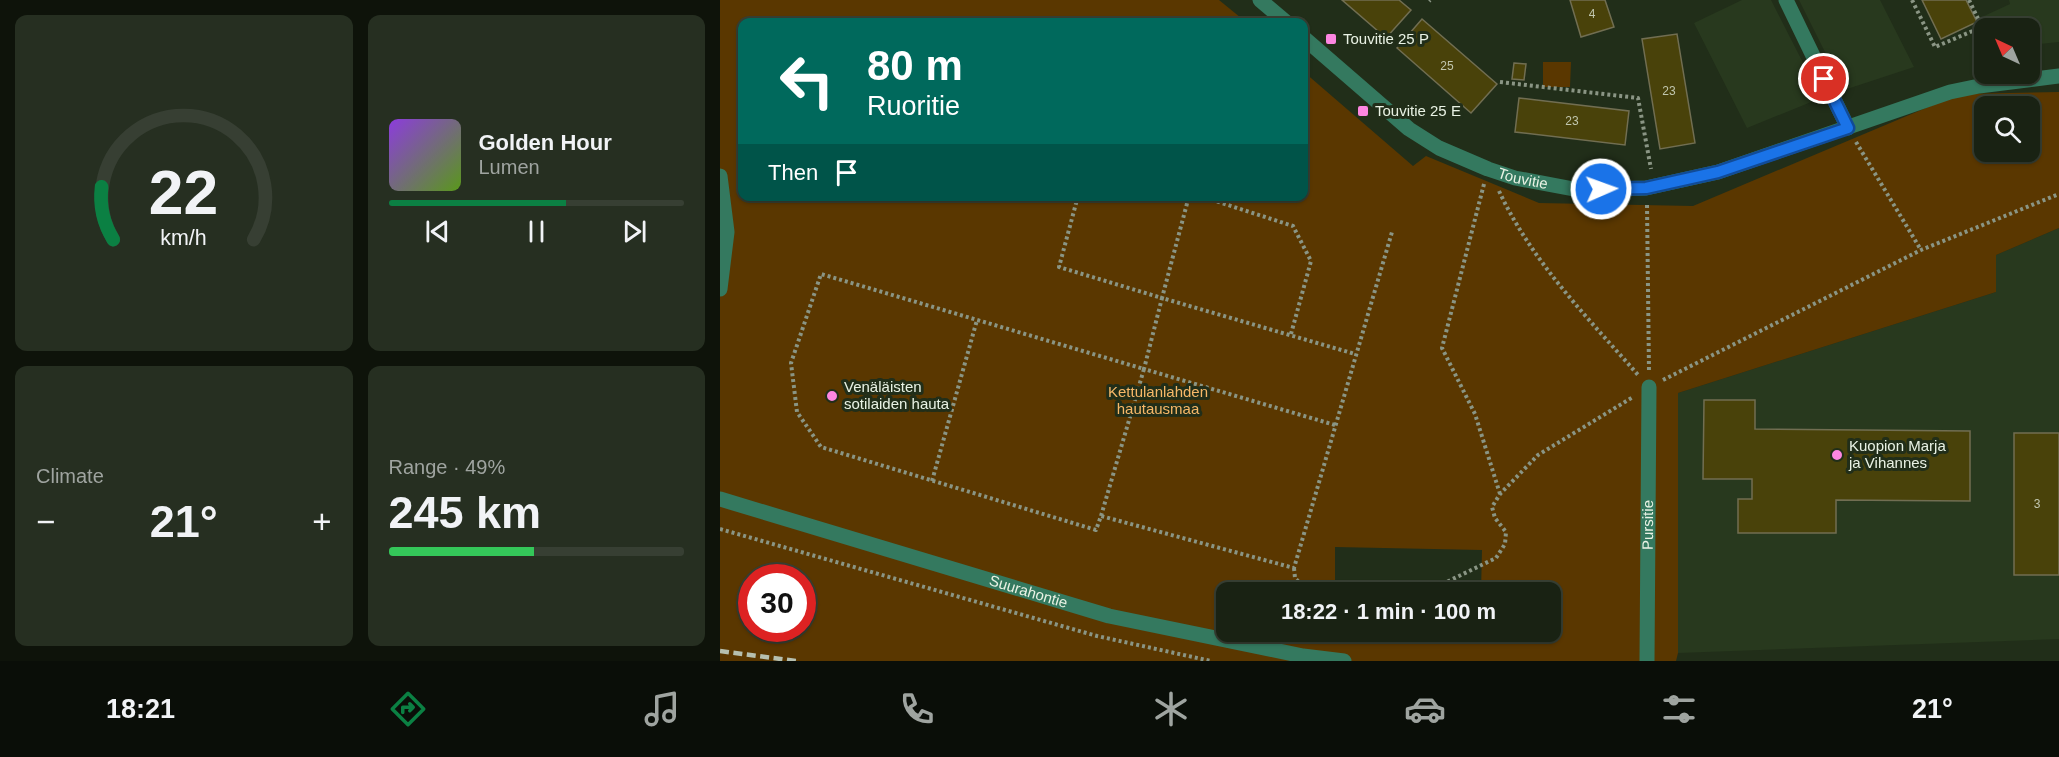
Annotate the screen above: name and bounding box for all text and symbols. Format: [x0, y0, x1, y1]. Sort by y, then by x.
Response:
house number: 4 [1589, 7, 1596, 21]
north arrow [1974, 18, 2040, 84]
map controls [1974, 18, 2040, 162]
place label: Touvitie 25 P [1343, 30, 1429, 47]
marker: Touvitie 25 P [1324, 32, 1338, 46]
icon: left [768, 42, 846, 120]
text: 80 m [867, 42, 963, 89]
pin [1798, 53, 1849, 104]
house number: 25 [1440, 59, 1454, 73]
icon: arrive [1807, 62, 1840, 95]
house number: 23 [1662, 84, 1676, 98]
text: Ruoritie [867, 91, 960, 121]
button: search [1974, 96, 2040, 162]
place label: Touvitie 25 E [1375, 102, 1461, 119]
marker: Touvitie 25 E [1356, 104, 1370, 118]
house number: 23 [1565, 114, 1579, 128]
text: Golden Hour [479, 130, 612, 155]
text: Lumen [479, 156, 540, 178]
icon: arrive [830, 156, 863, 189]
position arrow [1569, 157, 1633, 221]
text: 22 [149, 158, 218, 227]
text: Then [768, 160, 818, 185]
street label: Touvitie [1496, 164, 1549, 192]
icon: previous [421, 215, 454, 248]
icon: pause [520, 215, 553, 248]
icon: next [618, 215, 651, 248]
text: km/h [161, 227, 207, 251]
place label: Venäläisten sotilaiden hauta [844, 378, 950, 412]
park label: Kettulanlahden hautausmaa [1108, 383, 1208, 417]
marker: Venäläisten sotilaiden hauta [825, 389, 839, 403]
place label: Kuopion Marja ja Vihannes [1848, 437, 1946, 471]
marker: Kuopion Marja ja Vihannes [1830, 448, 1844, 462]
text: Range · 49% [389, 456, 505, 478]
text: Climate [36, 465, 104, 487]
text: 245 km [389, 487, 541, 538]
text: 21° [150, 496, 218, 547]
house number: 3 [2034, 497, 2041, 511]
street label: Pursitie [1639, 500, 1656, 550]
text: − [36, 503, 55, 540]
text: + [312, 503, 332, 540]
speed limit sign: 30 [738, 564, 816, 642]
street label: Suurahontie [987, 571, 1070, 611]
text: 18:22 · 1 min · 100 m [1281, 599, 1496, 624]
icon: directions [387, 688, 429, 730]
icon: music [641, 688, 683, 730]
icon: phone [896, 688, 938, 730]
icon: climate [1150, 688, 1192, 730]
icon: car [1404, 688, 1446, 730]
icon: filters [1658, 688, 1700, 730]
text: 18:21 [106, 694, 175, 724]
text: 21° [1912, 694, 1953, 724]

